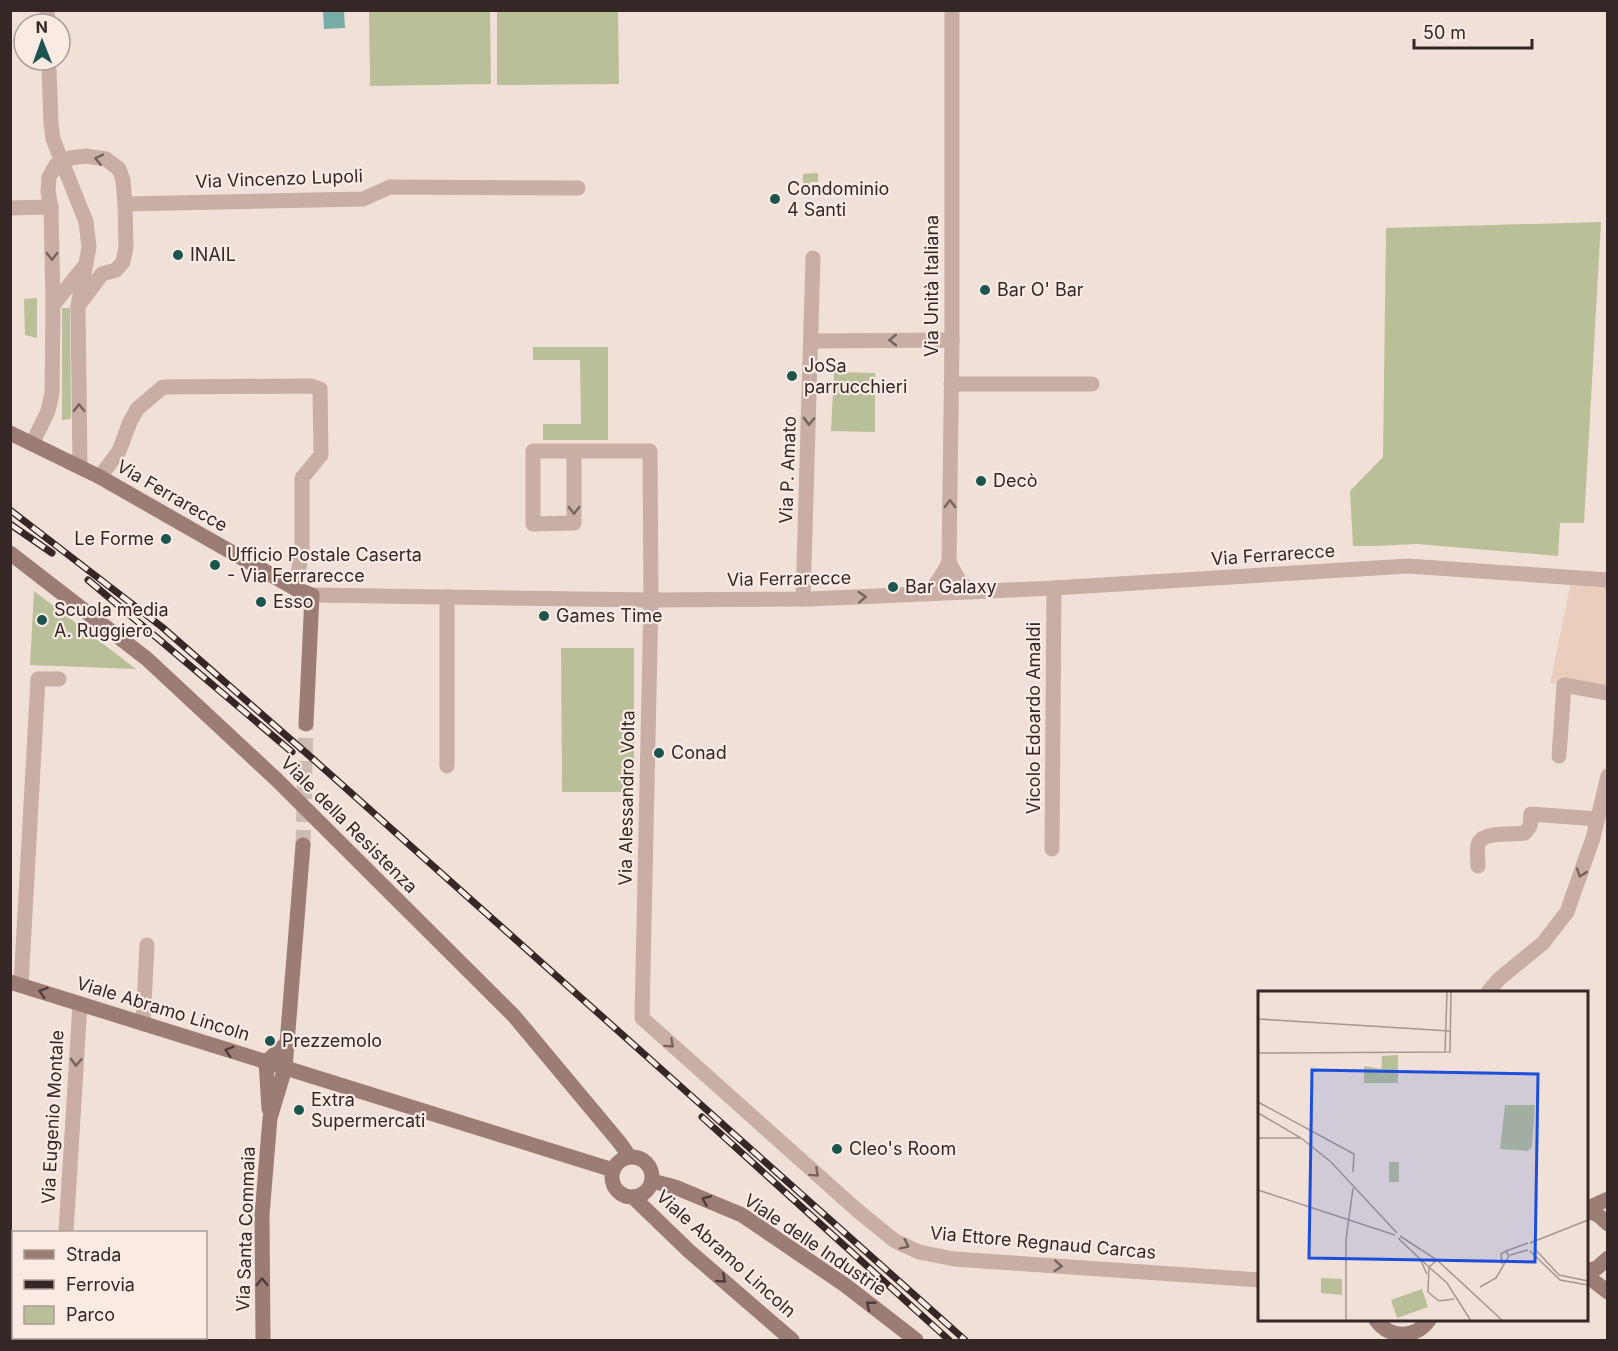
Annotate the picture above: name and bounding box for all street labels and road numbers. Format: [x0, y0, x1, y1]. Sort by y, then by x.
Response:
street label: Via Vincenzo Lupoli [195, 165, 363, 192]
street label: Via Unità Italiana [921, 215, 942, 357]
street label: Via P. Amato [775, 416, 800, 524]
street label: Via Ferrarecce [113, 455, 231, 536]
street label: Via Ferrarecce [1210, 540, 1336, 569]
street label: Via Ferrarecce [727, 567, 851, 590]
street label: Vicolo Edoardo Amaldi [1023, 622, 1044, 814]
street label: Via Alessandro Volta [614, 710, 639, 886]
street label: Viale della Resistenza [277, 752, 422, 897]
street label: Viale Abramo Lincoln [74, 972, 252, 1045]
street label: Via Eugenio Montale [37, 1029, 68, 1205]
street label: Via Santa Commaia [232, 1146, 259, 1312]
street label: Viale Abramo Lincoln [652, 1186, 800, 1322]
street label: Viale delle Industrie [740, 1189, 890, 1300]
street label: Via Ettore Regnaud Carcas [929, 1222, 1157, 1263]

